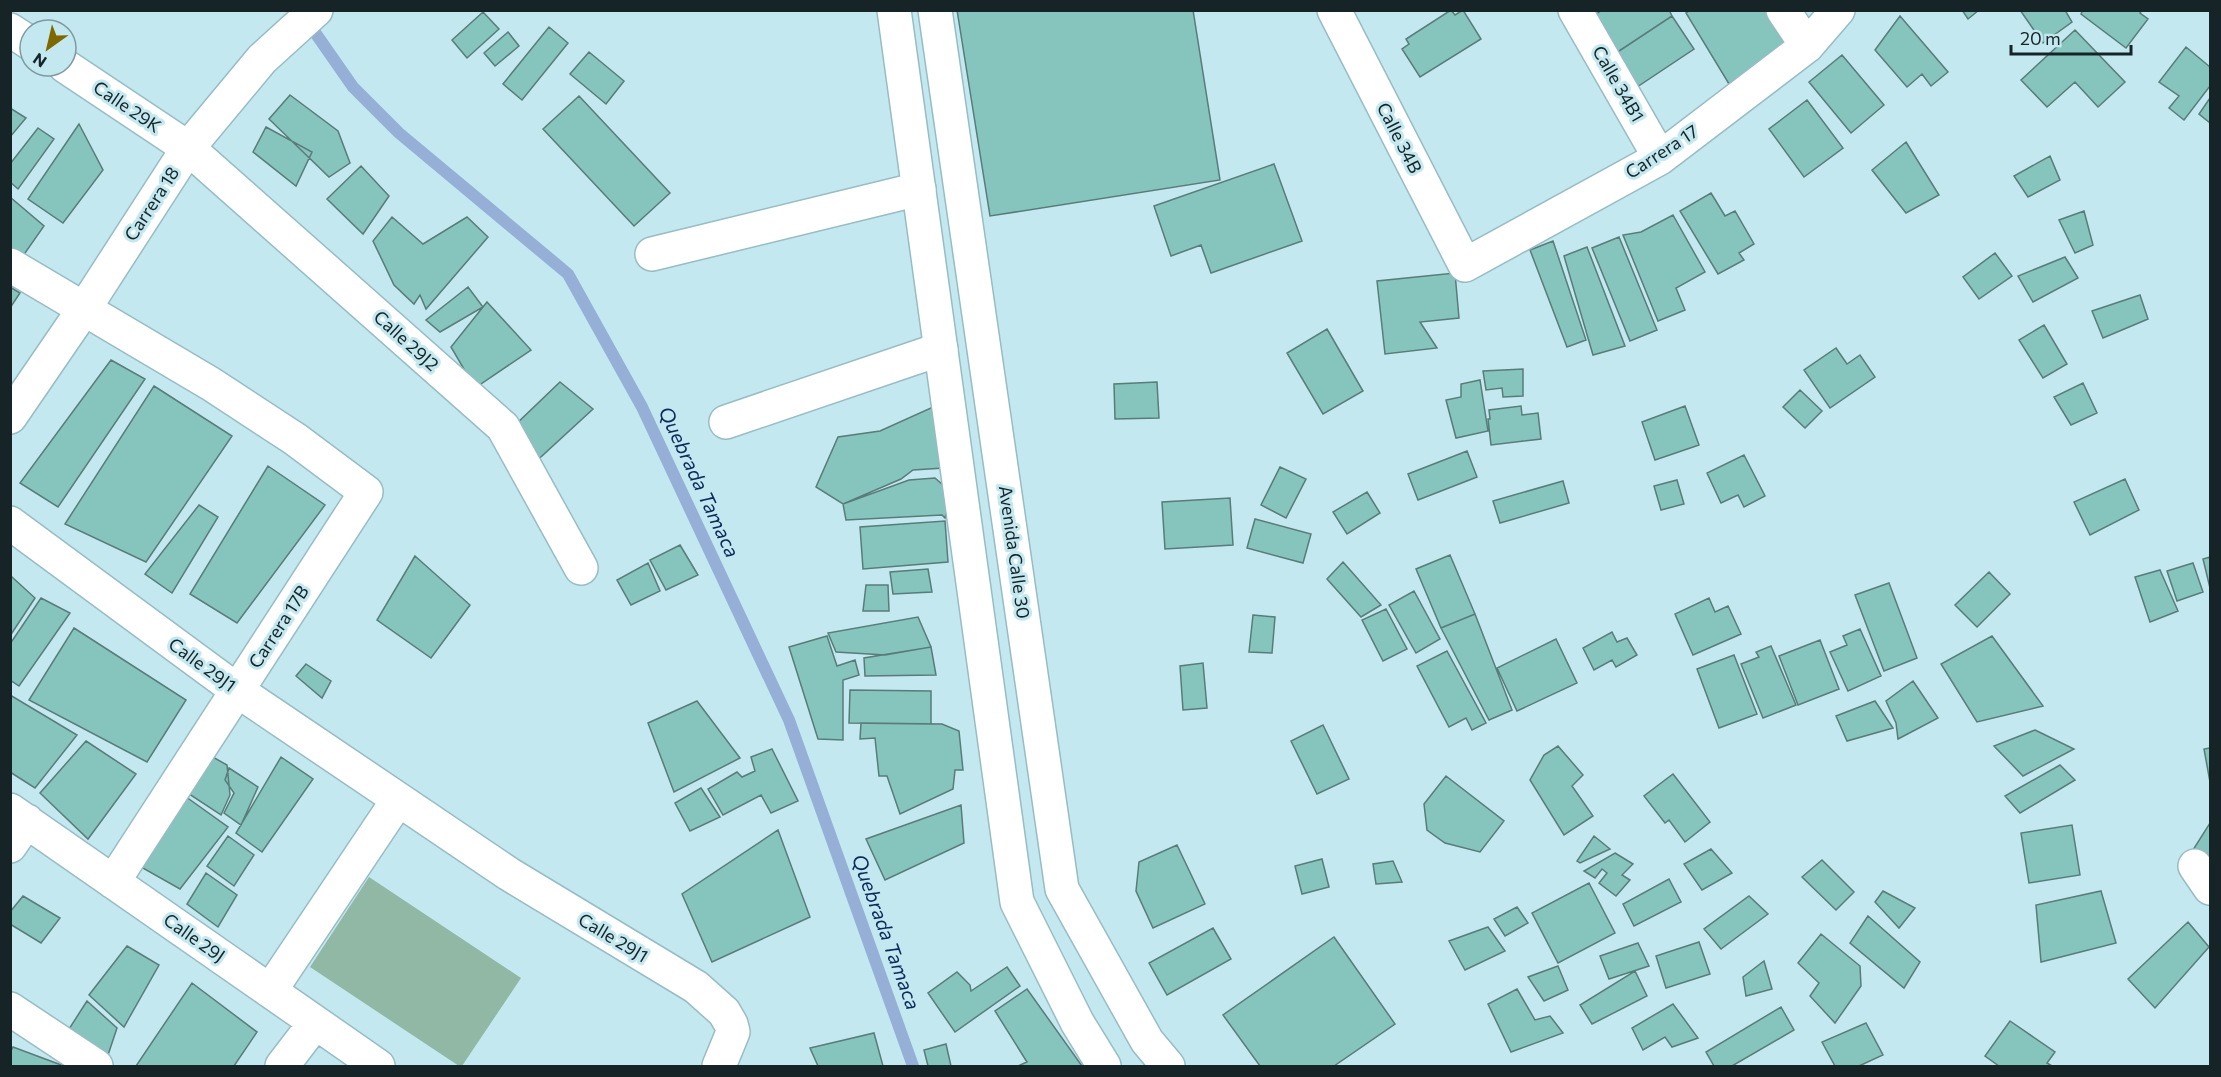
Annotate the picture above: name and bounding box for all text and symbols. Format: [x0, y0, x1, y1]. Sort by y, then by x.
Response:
north arrow [18, 18, 78, 78]
scale bar [2011, 18, 2131, 56]
text: 20 m [2020, 27, 2061, 49]
street label: Calle 34B1 [1588, 42, 1649, 125]
text: N [29, 50, 50, 72]
street label: Calle 29K [90, 76, 166, 137]
street label: Calle 34B [1373, 98, 1427, 177]
street label: Carrera 17 [1621, 119, 1702, 183]
street label: Carrera 18 [119, 162, 183, 245]
street label: Calle 29J2 [370, 305, 444, 375]
water label: Quebrada Tamaca [654, 402, 745, 561]
street label: Avenida Calle 30 [995, 484, 1035, 620]
street label: Carrera 17B [243, 581, 313, 672]
street label: Calle 29J1 [165, 632, 240, 696]
water label: Quebrada Tamaca [848, 851, 926, 1013]
street label: Calle 29J [160, 908, 230, 966]
street label: Calle 29J1 [575, 908, 652, 967]

